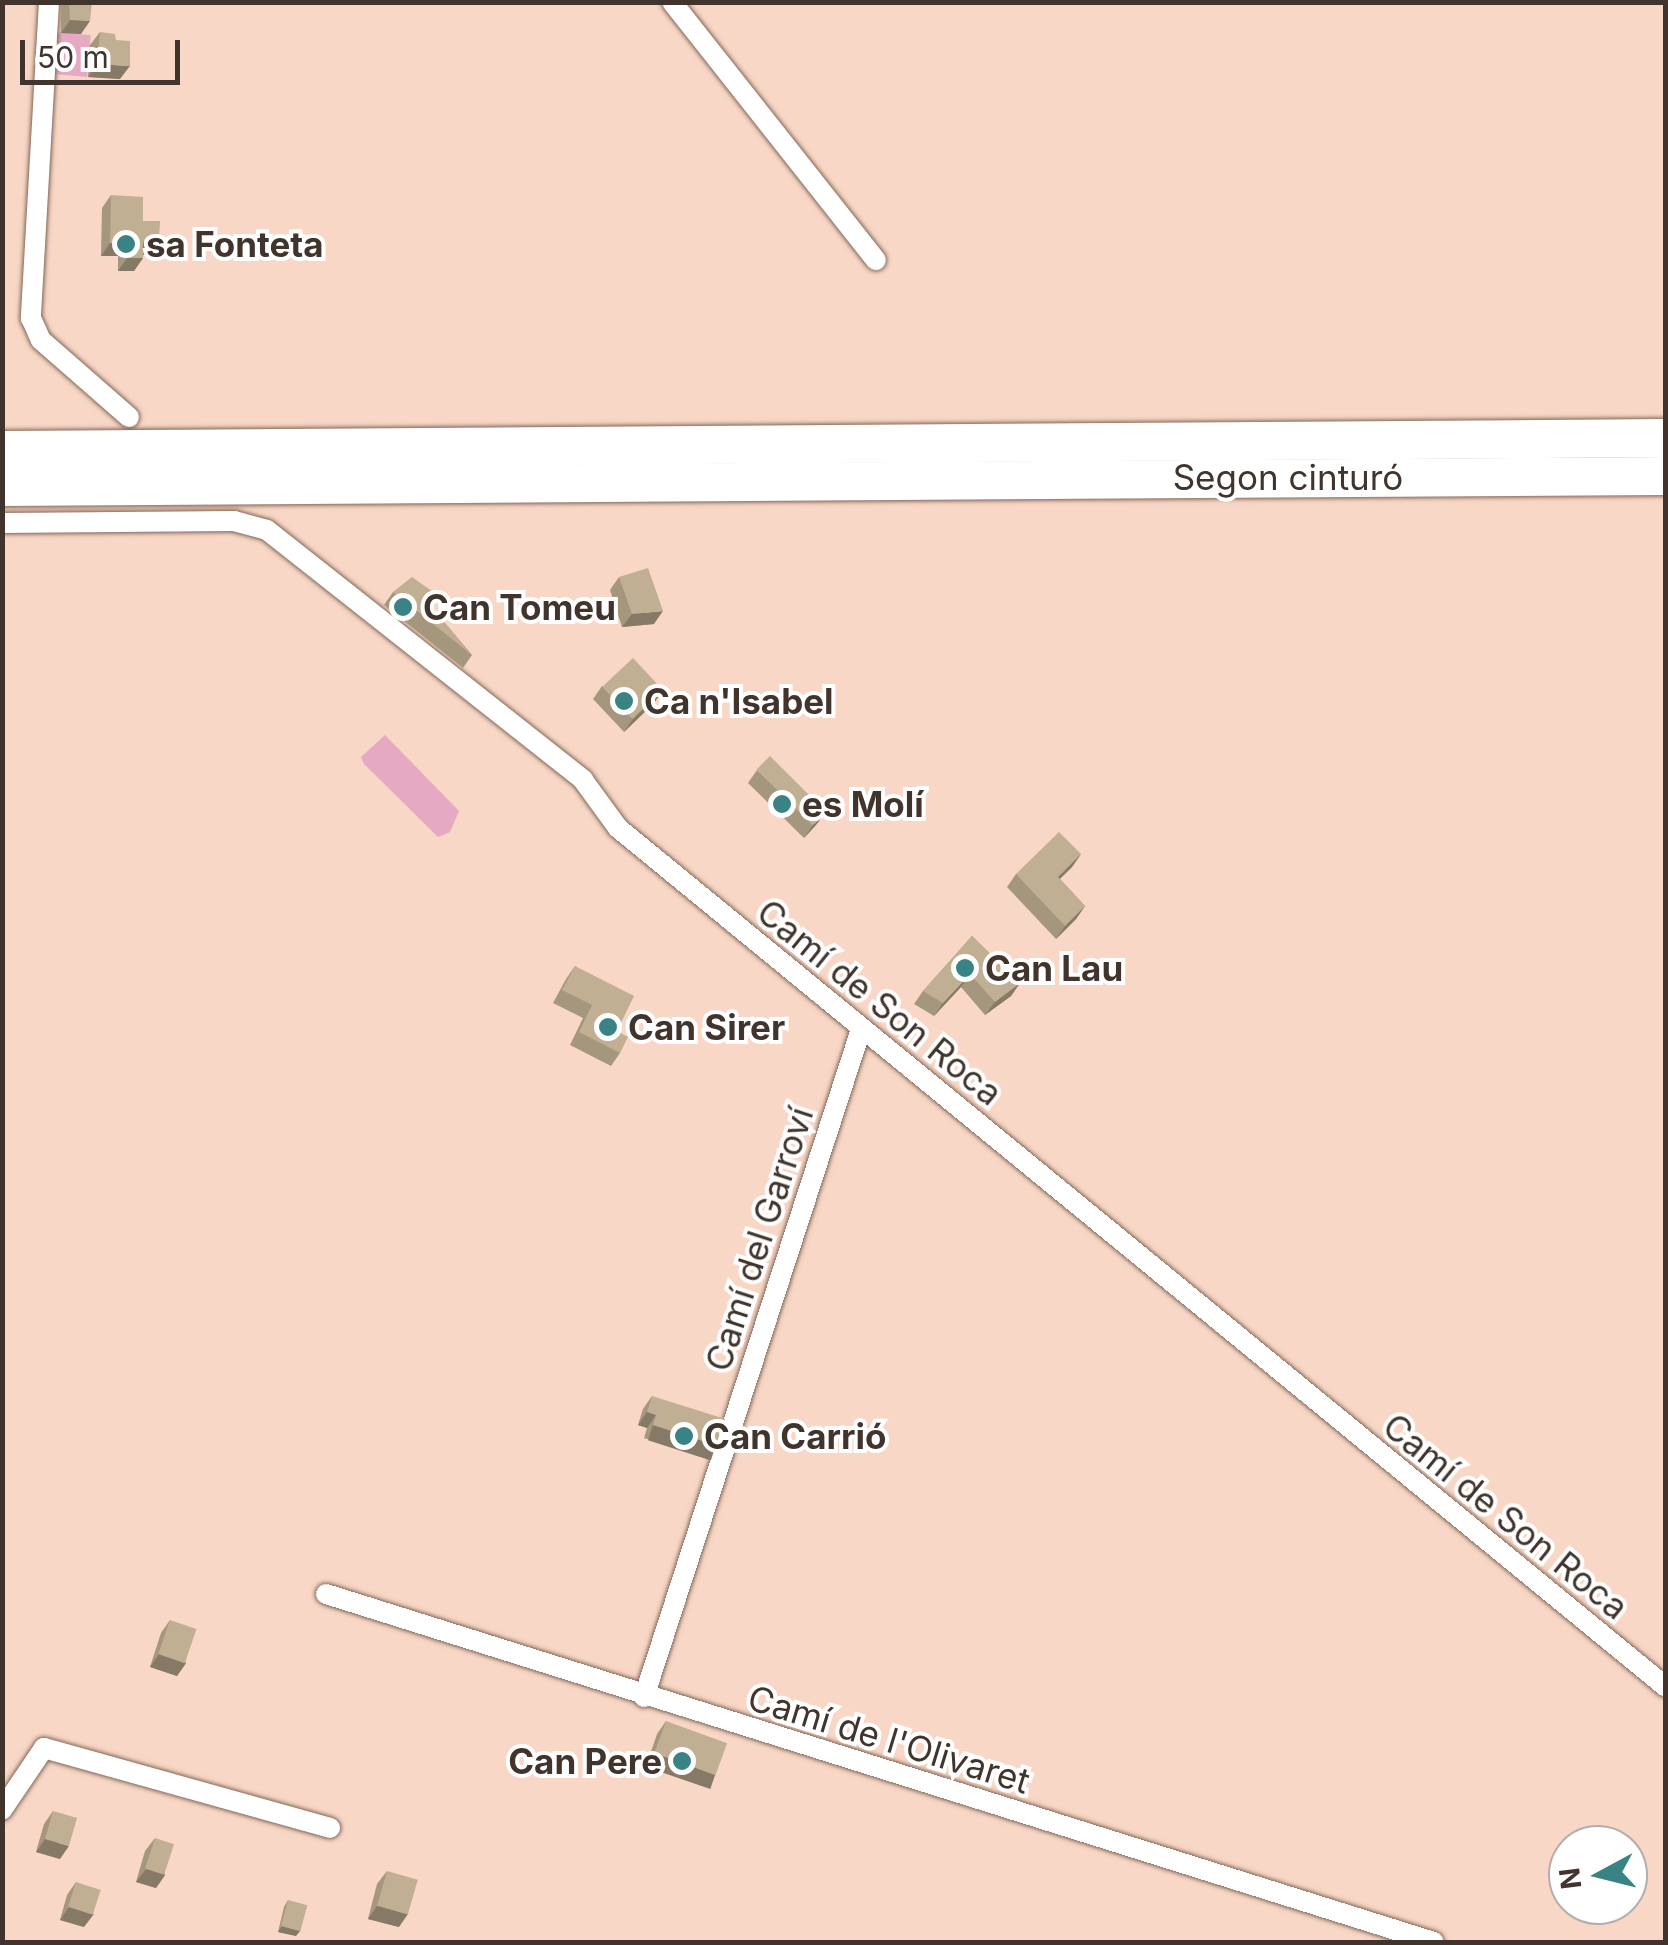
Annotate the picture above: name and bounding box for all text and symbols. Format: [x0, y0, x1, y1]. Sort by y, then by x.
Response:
scale bar [25, 20, 185, 82]
text: 50 m [37, 39, 109, 75]
place label: sa Fonteta [146, 223, 324, 265]
marker: sa Fonteta [115, 233, 137, 255]
street label: Segon cinturó [1173, 456, 1403, 498]
place label: Can Tomeu [423, 586, 616, 628]
marker: Can Tomeu [392, 596, 414, 618]
place label: Ca n'Isabel [644, 680, 834, 722]
marker: Ca n'Isabel [613, 690, 635, 712]
place label: es Molí [802, 783, 924, 825]
marker: es Molí [771, 793, 793, 815]
street label: Camí de Son Roca [749, 890, 1011, 1114]
place label: Can Lau [985, 947, 1123, 989]
marker: Can Lau [954, 957, 976, 979]
place label: Can Sirer [628, 1006, 785, 1048]
marker: Can Sirer [597, 1016, 619, 1038]
street label: Camí del Garroví [697, 1102, 821, 1376]
street label: Camí de Son Roca [1375, 1404, 1637, 1628]
place label: Can Carrió [704, 1415, 886, 1457]
marker: Can Carrió [673, 1425, 695, 1447]
street label: Camí de l'Olivaret [743, 1676, 1035, 1802]
place label: Can Pere [508, 1740, 662, 1782]
marker: Can Pere [671, 1750, 693, 1772]
north arrow [1548, 1825, 1648, 1925]
text: N [1552, 1866, 1588, 1891]

